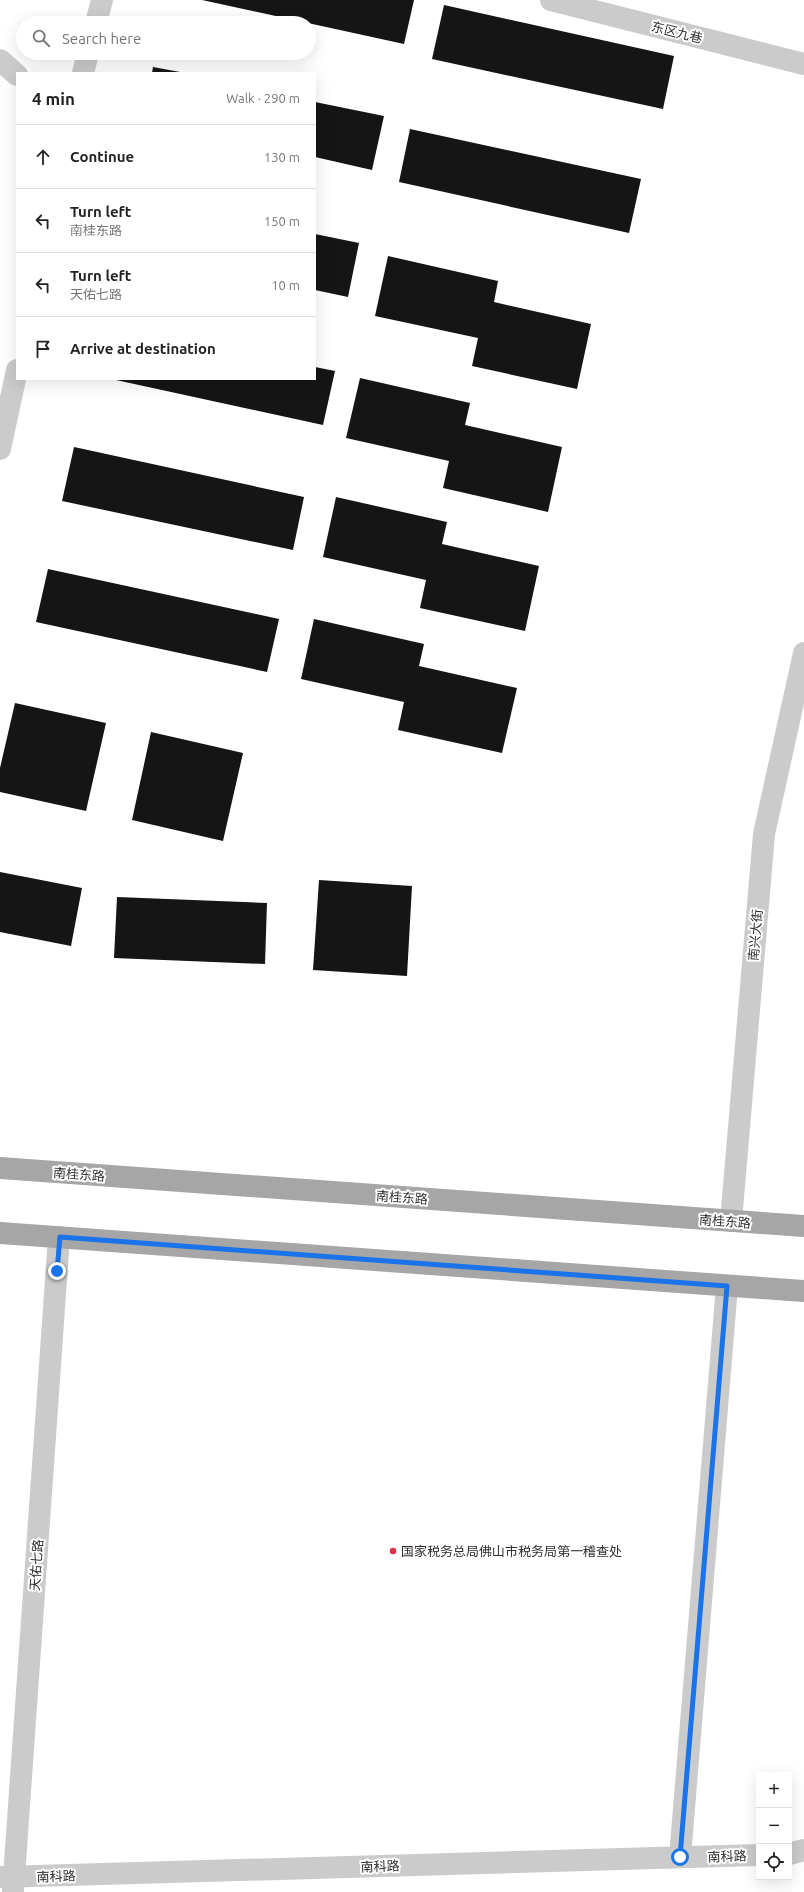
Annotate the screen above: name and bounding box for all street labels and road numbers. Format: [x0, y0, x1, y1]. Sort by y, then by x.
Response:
street label: 东区九巷 [650, 19, 704, 45]
street label: 南兴大街 [746, 908, 764, 962]
street label: 南桂东路 [53, 1165, 105, 1183]
street label: 南桂东路 [376, 1188, 428, 1206]
street label: 南桂东路 [699, 1212, 751, 1230]
street label: 天佑七路 [27, 1539, 45, 1591]
street label: 南科路 [707, 1848, 747, 1864]
street label: 南科路 [360, 1858, 400, 1874]
street label: 南科路 [36, 1868, 76, 1884]

